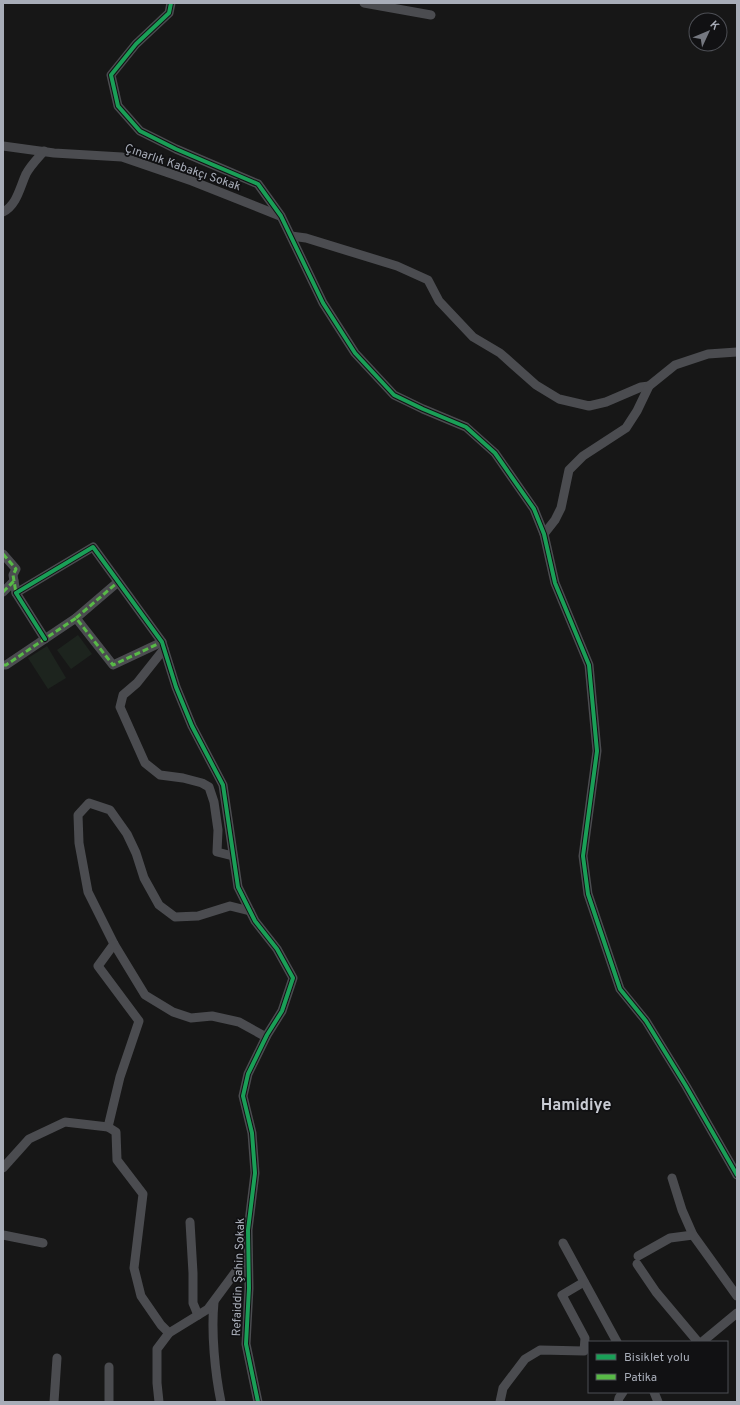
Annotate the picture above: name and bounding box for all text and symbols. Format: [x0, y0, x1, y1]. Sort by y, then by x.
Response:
north arrow [688, 12, 728, 52]
text: K [707, 18, 722, 34]
street label: Çınarlık Kabakçı Sokak [122, 141, 243, 195]
district label: Hamidiye [541, 1096, 611, 1116]
street label: Refaiddin Şahin Sokak [229, 1217, 249, 1337]
legend [588, 1341, 728, 1393]
text: Bisiklet yolu [624, 1350, 690, 1366]
text: Patika [624, 1370, 657, 1386]

